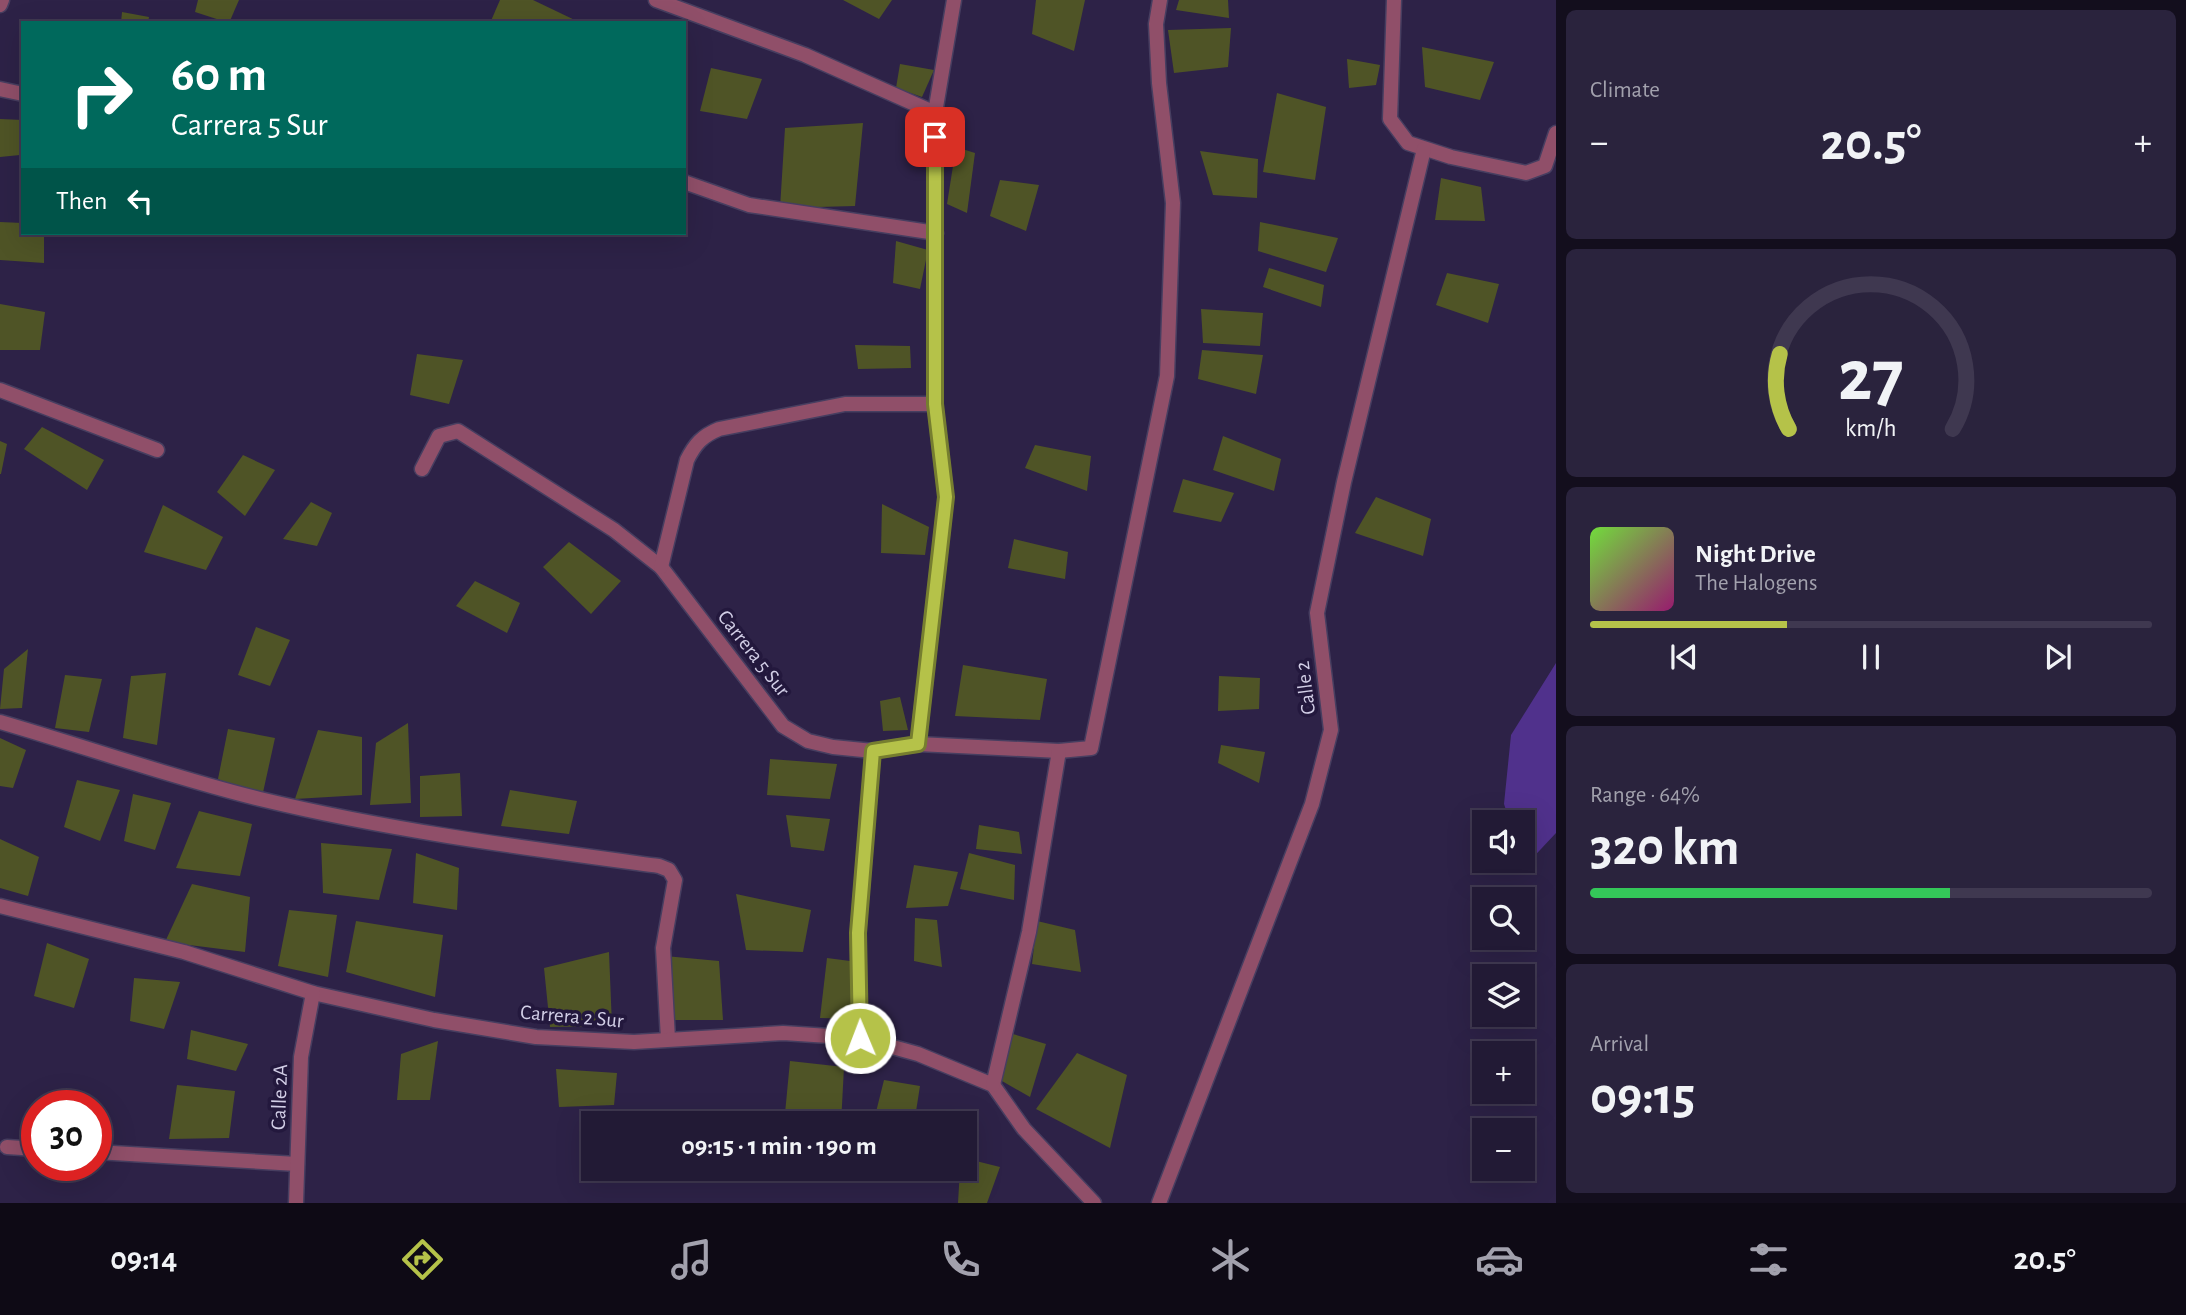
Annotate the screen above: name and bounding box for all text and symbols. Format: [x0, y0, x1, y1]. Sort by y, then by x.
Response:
icon: right [56, 49, 147, 140]
text: 60 m [171, 51, 267, 100]
text: Climate [1590, 79, 1660, 102]
pin [905, 107, 965, 167]
text: Carrera 5 Sur [171, 109, 328, 141]
text: 20.5° [1820, 117, 1922, 169]
icon: arrive [916, 118, 954, 156]
text: − [1590, 124, 1608, 162]
text: + [2134, 124, 2152, 162]
icon: left [121, 182, 159, 220]
text: Then [56, 188, 107, 214]
text: 27 [1838, 341, 1904, 414]
text: km/h [1845, 416, 1897, 441]
text: Night Drive [1695, 541, 1816, 567]
text: The Halogens [1695, 572, 1817, 595]
street label: Carrera 5 Sur [714, 606, 794, 700]
icon: previous [1665, 638, 1703, 676]
icon: pause [1852, 638, 1890, 676]
icon: next [2039, 638, 2077, 676]
street label: Calle 2 [1292, 660, 1319, 716]
text: Range · 64% [1590, 784, 1700, 807]
map controls [1472, 810, 1535, 1181]
button: sound [1472, 810, 1535, 873]
text: 320 km [1590, 822, 1740, 874]
button: search [1472, 887, 1535, 950]
button: layers [1472, 964, 1535, 1027]
position arrow [823, 1001, 897, 1075]
street label: Carrera 2 Sur [519, 1002, 625, 1031]
text: Arrival [1590, 1033, 1649, 1056]
button: + [1472, 1041, 1535, 1104]
street label: Calle 2A [268, 1064, 291, 1130]
text: 09:15 [1590, 1071, 1695, 1123]
speed limit sign: 30 [21, 1090, 112, 1181]
button: − [1472, 1118, 1535, 1181]
text: 09:15 · 1 min · 190 m [681, 1133, 877, 1159]
icon: directions [398, 1235, 447, 1284]
icon: music [667, 1235, 716, 1284]
icon: phone [936, 1235, 985, 1284]
icon: climate [1206, 1235, 1255, 1284]
icon: car [1475, 1235, 1524, 1284]
icon: filters [1744, 1235, 1793, 1284]
text: 09:14 [110, 1243, 177, 1275]
text: 20.5° [2014, 1243, 2076, 1275]

